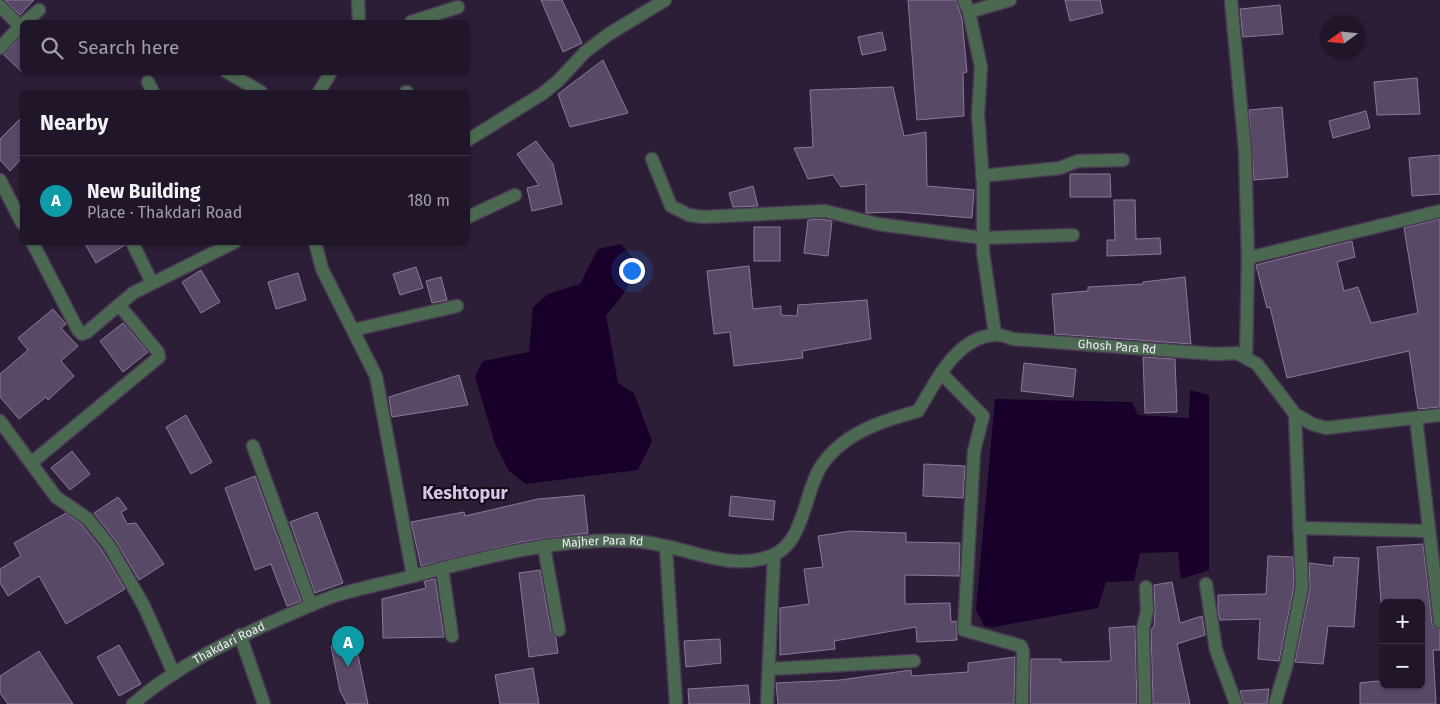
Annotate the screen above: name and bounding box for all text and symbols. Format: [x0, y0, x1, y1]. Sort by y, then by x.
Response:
north arrow [1320, 15, 1365, 60]
search box [20, 20, 470, 75]
icon: search [38, 34, 66, 62]
text: Search here [78, 36, 179, 59]
text: Nearby [40, 110, 108, 136]
text: New Building [87, 180, 201, 203]
text: A [51, 191, 61, 210]
text: 180 m [407, 191, 450, 210]
text: Place · Thakdari Road [87, 203, 242, 222]
your location [619, 258, 645, 284]
street label: Ghosh Para Rd [1077, 337, 1157, 357]
district label: Keshtopur [422, 482, 509, 504]
street label: Majher Para Rd [561, 533, 644, 551]
map controls [1380, 599, 1425, 689]
button: + [1380, 599, 1425, 644]
street label: Thakdari Road [190, 619, 267, 667]
pin: A [332, 626, 364, 667]
button: − [1380, 644, 1425, 689]

